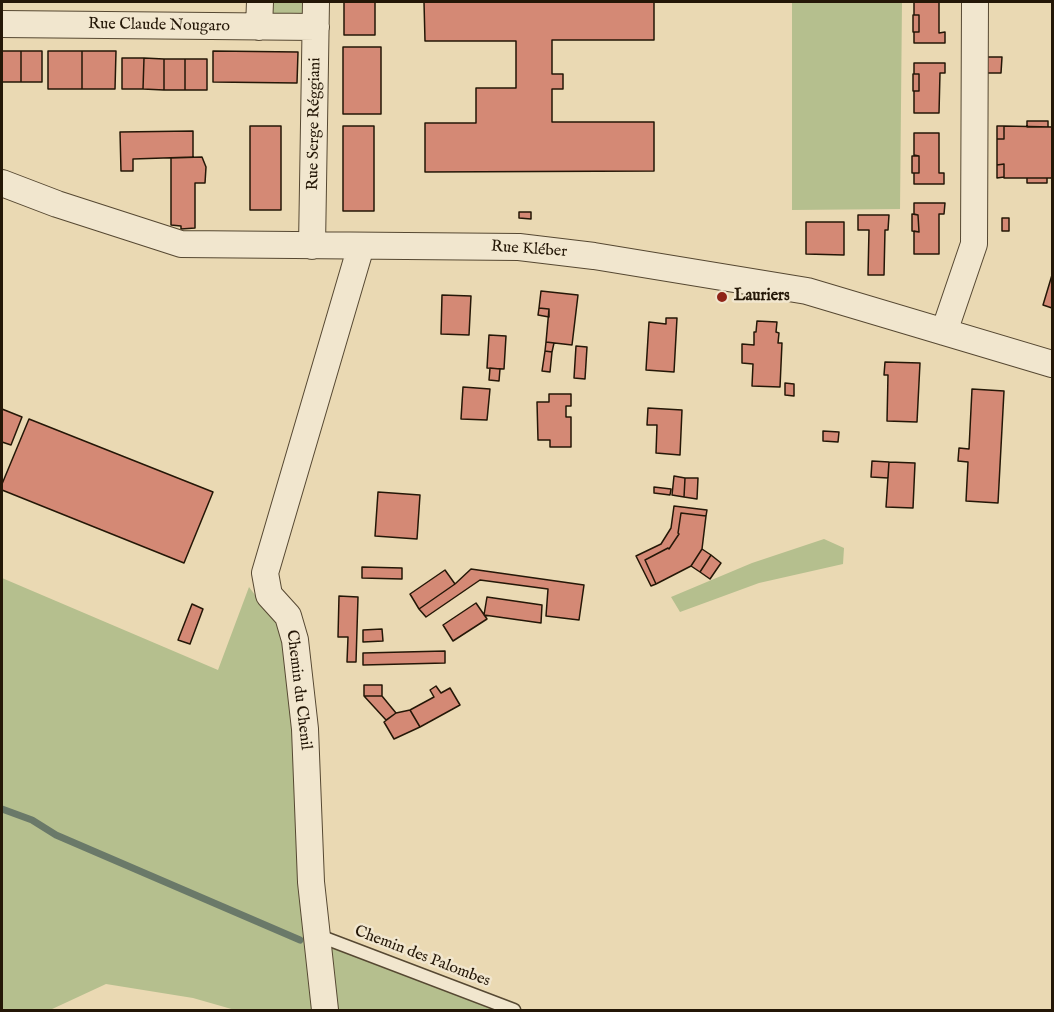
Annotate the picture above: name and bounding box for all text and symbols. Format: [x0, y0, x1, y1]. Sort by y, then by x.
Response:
street label: Rue Claude Nougaro [88, 15, 230, 37]
street label: Rue Serge Réggiani [304, 57, 326, 191]
street label: Rue Kléber [490, 238, 568, 262]
place label: Lauriers [734, 287, 790, 307]
marker: Lauriers [715, 290, 729, 304]
street label: Chemin du Chenil [281, 629, 315, 751]
street label: Chemin des Palombes [351, 922, 493, 992]

